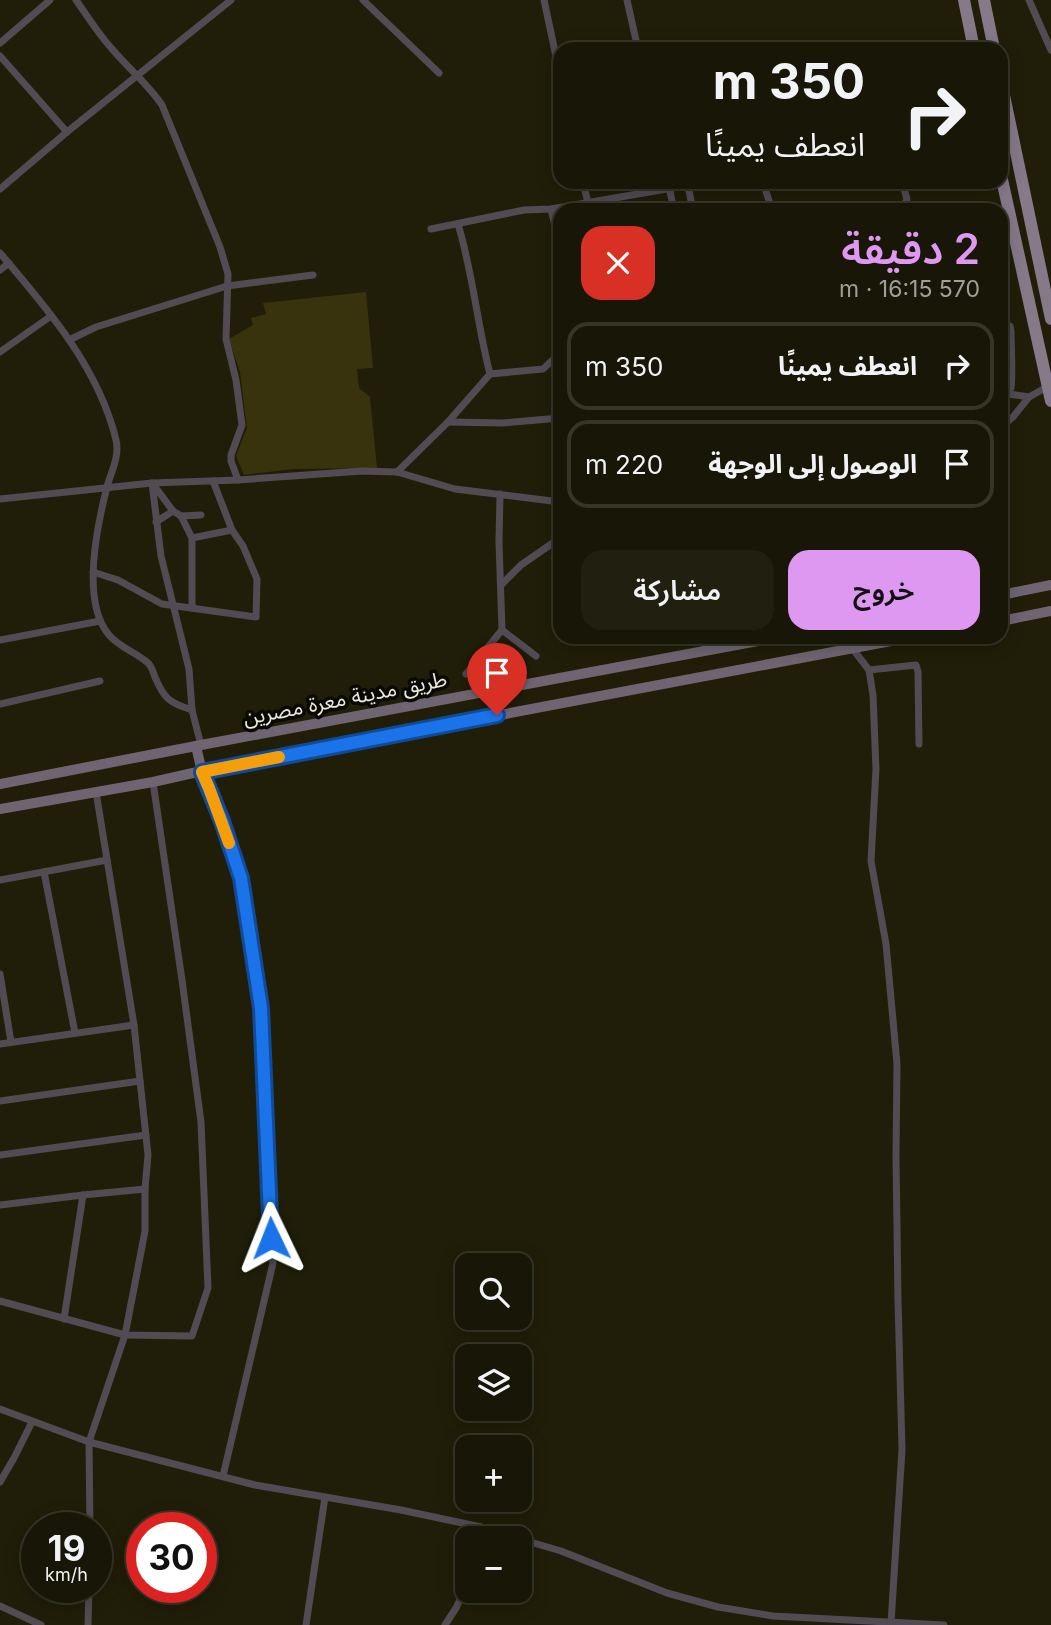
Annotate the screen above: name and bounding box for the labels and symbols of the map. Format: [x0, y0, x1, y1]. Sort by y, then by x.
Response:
pin [467, 643, 527, 715]
street label: طريق مدينة معرة مصرين [241, 666, 449, 731]
position arrow [234, 1201, 308, 1275]
speed limit sign: 30 [126, 1512, 217, 1603]

